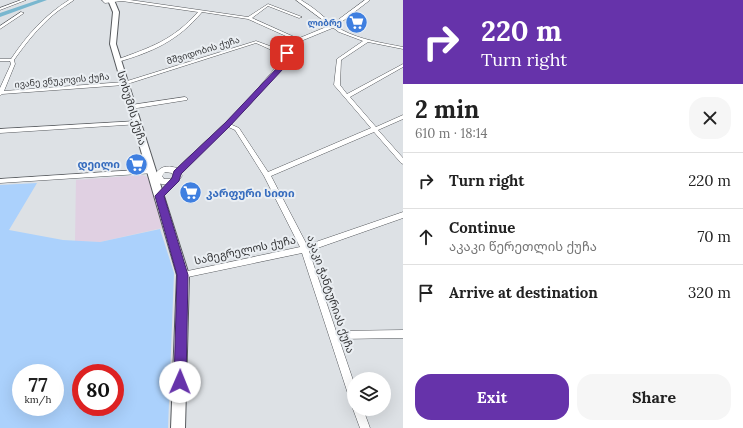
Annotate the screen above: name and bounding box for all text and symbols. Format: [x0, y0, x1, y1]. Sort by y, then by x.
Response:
supermarket icon: ლიბრე [344, 9, 370, 35]
text: 220 m [481, 13, 562, 49]
icon: right [415, 16, 467, 68]
place label: ლიბრე [308, 17, 342, 29]
street label: მშვიდობის ქუჩა [165, 34, 241, 67]
pin [270, 36, 304, 70]
icon: arrive [276, 42, 298, 64]
text: Turn right [481, 48, 567, 71]
street label: სოხუმის ქუჩა [114, 69, 150, 147]
street label: ივანე ვნუკოვის ქუჩა [14, 70, 110, 90]
text: 2 min [415, 94, 479, 125]
button: close [689, 97, 731, 139]
text: 610 m · 18:14 [415, 125, 488, 142]
supermarket icon: დეილი [123, 151, 149, 177]
place label: დეილი [77, 157, 120, 171]
icon: right [415, 170, 437, 192]
text: Turn right [449, 171, 525, 190]
text: 220 m [688, 171, 731, 190]
supermarket icon: კარფური სითი [178, 180, 204, 206]
place label: კარფური სითი [206, 186, 295, 200]
text: Continue [449, 218, 515, 237]
icon: ahead [415, 226, 437, 248]
text: 70 m [697, 227, 731, 246]
street label: სამეგრელოს ქუჩა [193, 232, 297, 268]
street label: აკაკი ჭანტურიას ქუჩა [304, 233, 358, 355]
text: აკაკი წერეთლის ქუჩა [449, 238, 597, 255]
icon: arrive [415, 282, 437, 304]
text: Arrive at destination [449, 283, 598, 302]
text: 320 m [688, 283, 731, 302]
position arrow [159, 361, 201, 403]
speed limit sign: 80 [72, 364, 124, 416]
text: 77 [28, 372, 48, 397]
map controls [347, 372, 391, 416]
button: layers [347, 372, 391, 416]
button: Exit [415, 374, 569, 420]
button: Share [577, 374, 731, 420]
text: km/h [24, 393, 52, 406]

